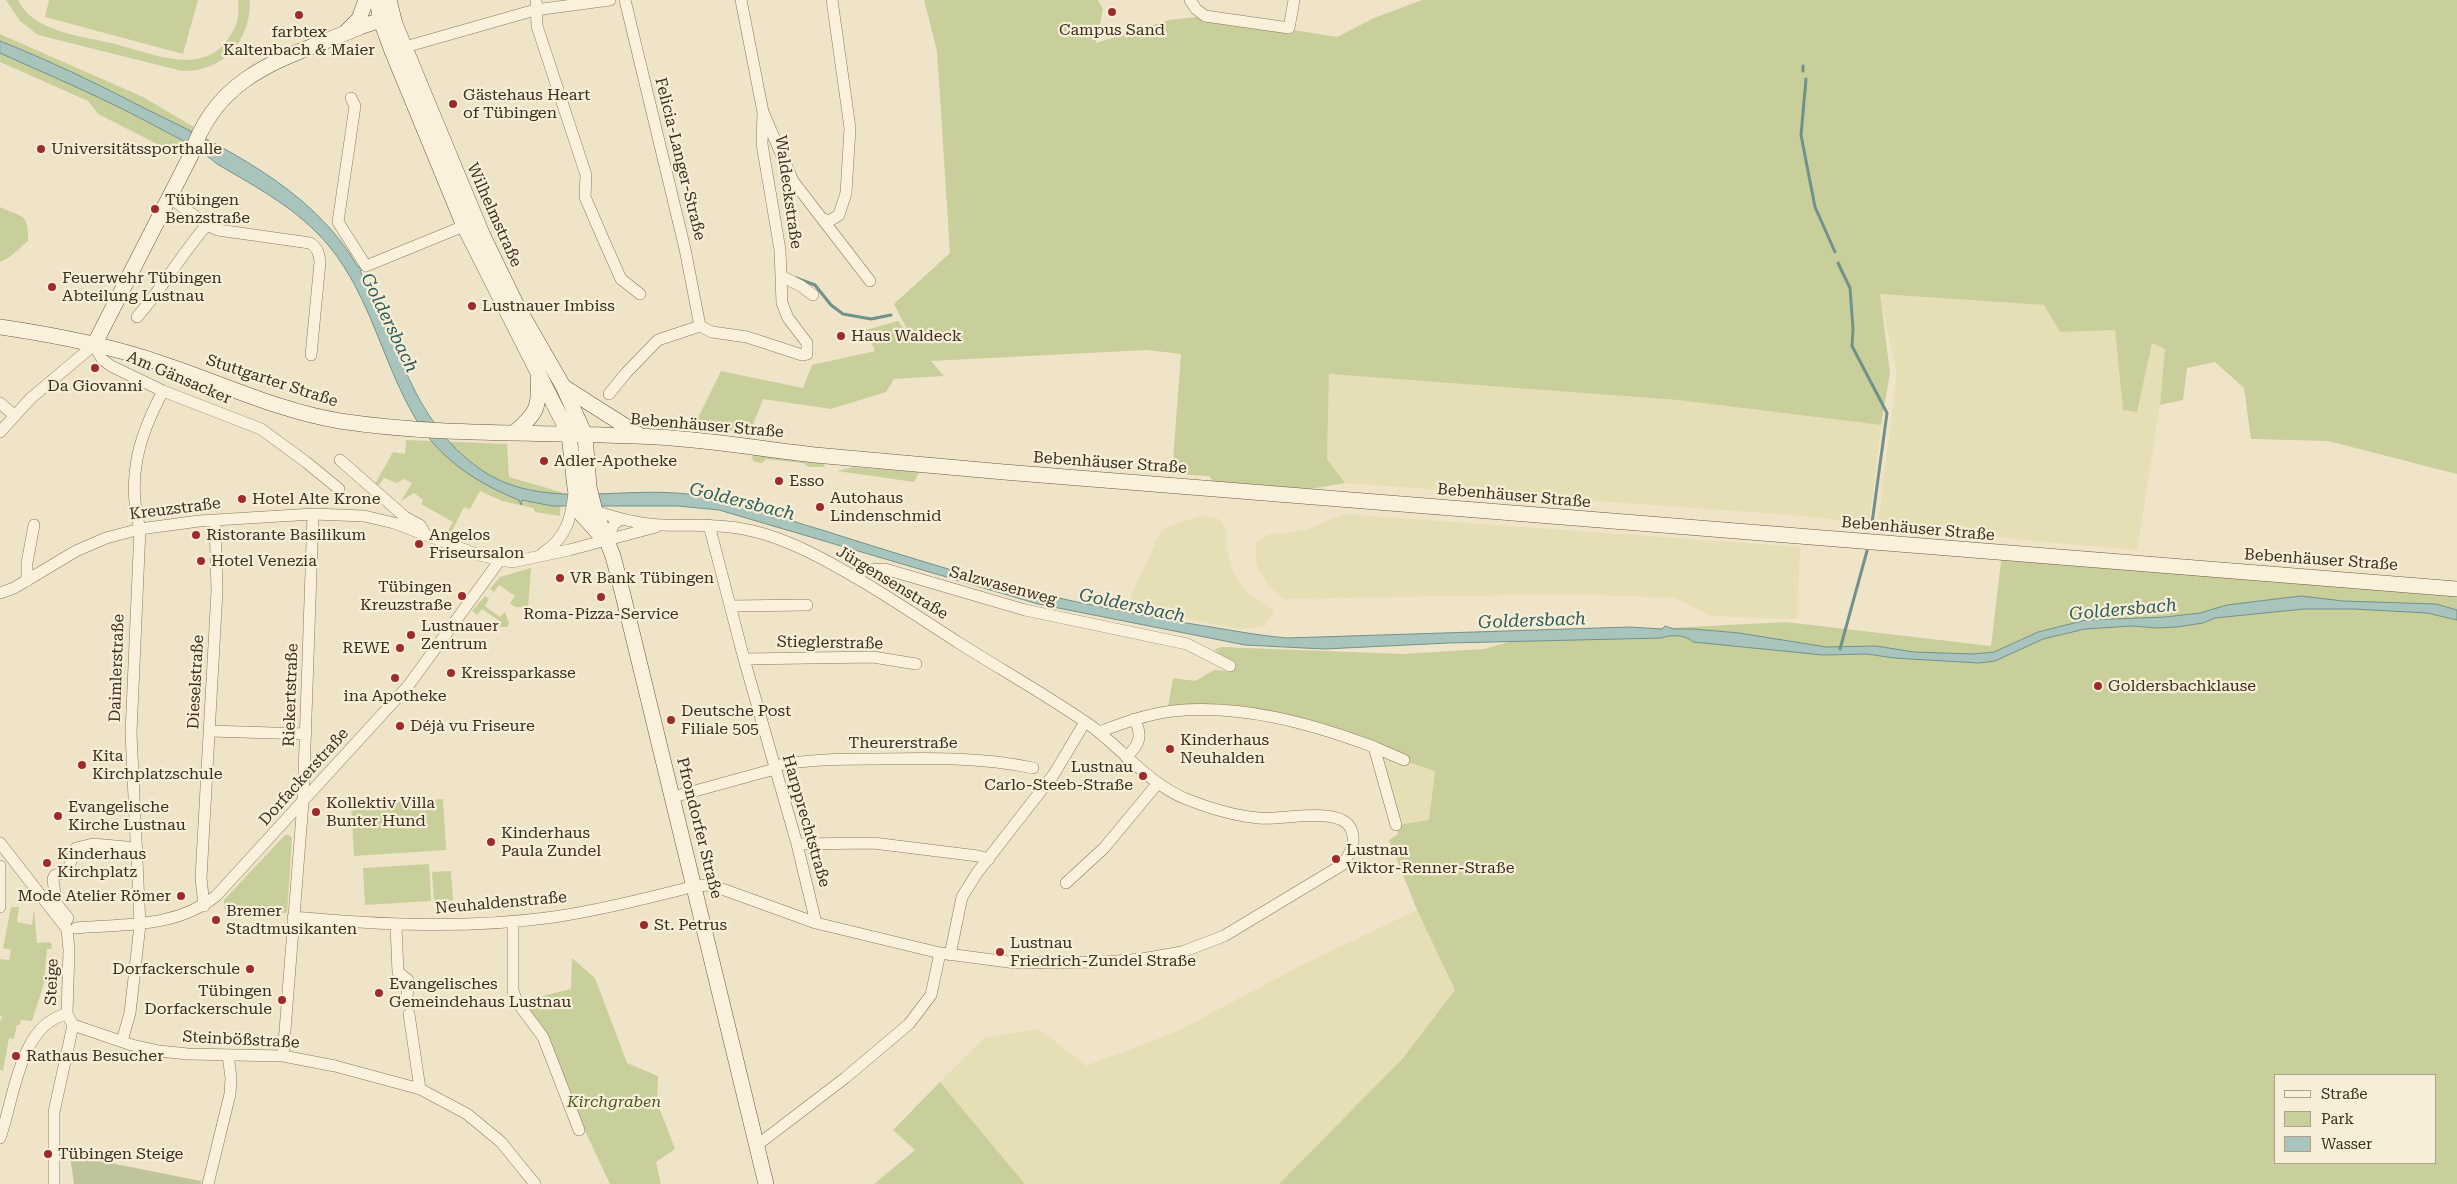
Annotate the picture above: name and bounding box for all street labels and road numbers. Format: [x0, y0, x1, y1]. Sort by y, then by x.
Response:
street label: Felicia-Langer-Straße [650, 75, 710, 243]
street label: Waldeckstraße [771, 134, 805, 250]
street label: Wilhelmstraße [462, 160, 526, 270]
street label: Am Gänsacker [124, 347, 234, 409]
street label: Stuttgarter Straße [204, 351, 340, 411]
street label: Bebenhäuser Straße [629, 410, 785, 442]
street label: Bebenhäuser Straße [1032, 448, 1188, 478]
street label: Bebenhäuser Straße [1436, 480, 1592, 512]
street label: Kreuzstraße [128, 494, 222, 524]
street label: Bebenhäuser Straße [1840, 513, 1996, 545]
street label: Jürgensenstraße [833, 542, 951, 624]
street label: Bebenhäuser Straße [2243, 545, 2399, 575]
street label: Salzwasenweg [947, 562, 1059, 610]
street label: Daimlerstraße [106, 614, 128, 722]
street label: Stieglerstraße [777, 632, 883, 654]
street label: Dieselstraße [184, 634, 208, 730]
street label: Riekertstraße [280, 643, 302, 747]
street label: Dorfackerstraße [255, 724, 353, 830]
street label: Theurerstraße [848, 733, 958, 753]
street label: Harpprechtstraße [778, 752, 834, 890]
street label: Pfrondorfer Straße [672, 755, 726, 901]
street label: Neuhaldenstraße [434, 888, 568, 918]
street label: Steige [42, 958, 62, 1006]
street label: Steinbößstraße [182, 1027, 300, 1053]

